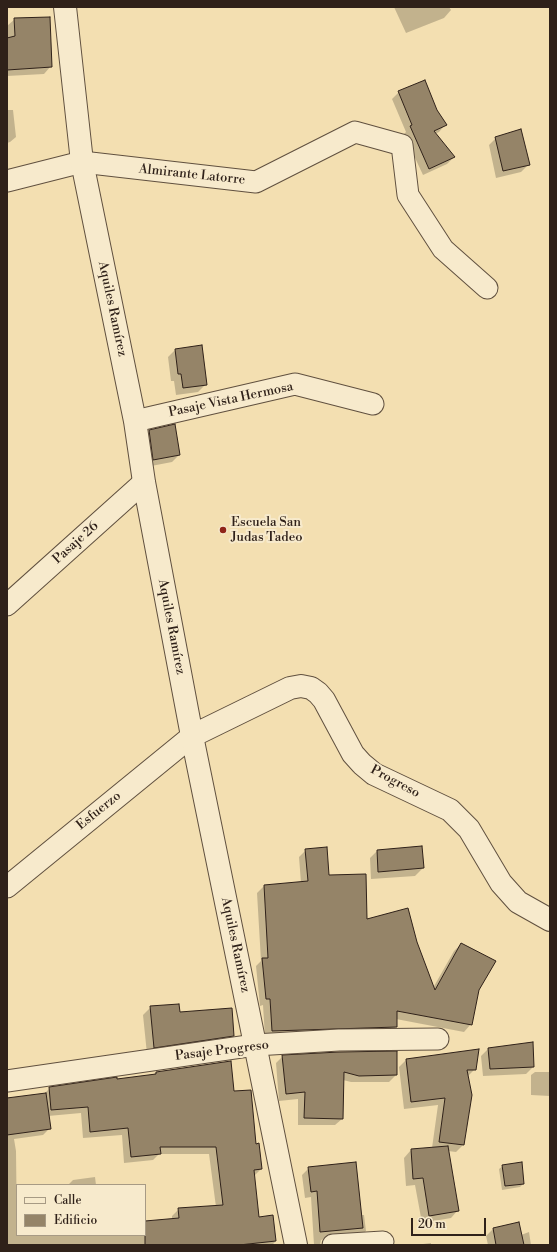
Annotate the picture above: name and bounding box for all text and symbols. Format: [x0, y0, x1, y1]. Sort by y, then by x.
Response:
street label: Almirante Latorre [138, 162, 246, 188]
street label: Aquiles Ramírez [94, 260, 130, 358]
street label: Pasaje Vista Hermosa [167, 379, 295, 421]
place label: Escuela San Judas Tadeo [231, 515, 303, 546]
street label: Pasaje 26 [50, 519, 102, 567]
marker: Escuela San Judas Tadeo [218, 525, 228, 535]
street label: Aquiles Ramírez [154, 578, 188, 676]
street label: Progreso [368, 762, 422, 802]
street label: Esfuerzo [74, 788, 124, 834]
street label: Aquiles Ramírez [217, 896, 253, 994]
street label: Pasaje Progreso [174, 1038, 270, 1064]
legend [16, 1184, 146, 1236]
text: Calle [54, 1193, 81, 1208]
scale bar [413, 1210, 488, 1236]
text: Edificio [54, 1213, 97, 1228]
text: 20 m [418, 1217, 446, 1232]

